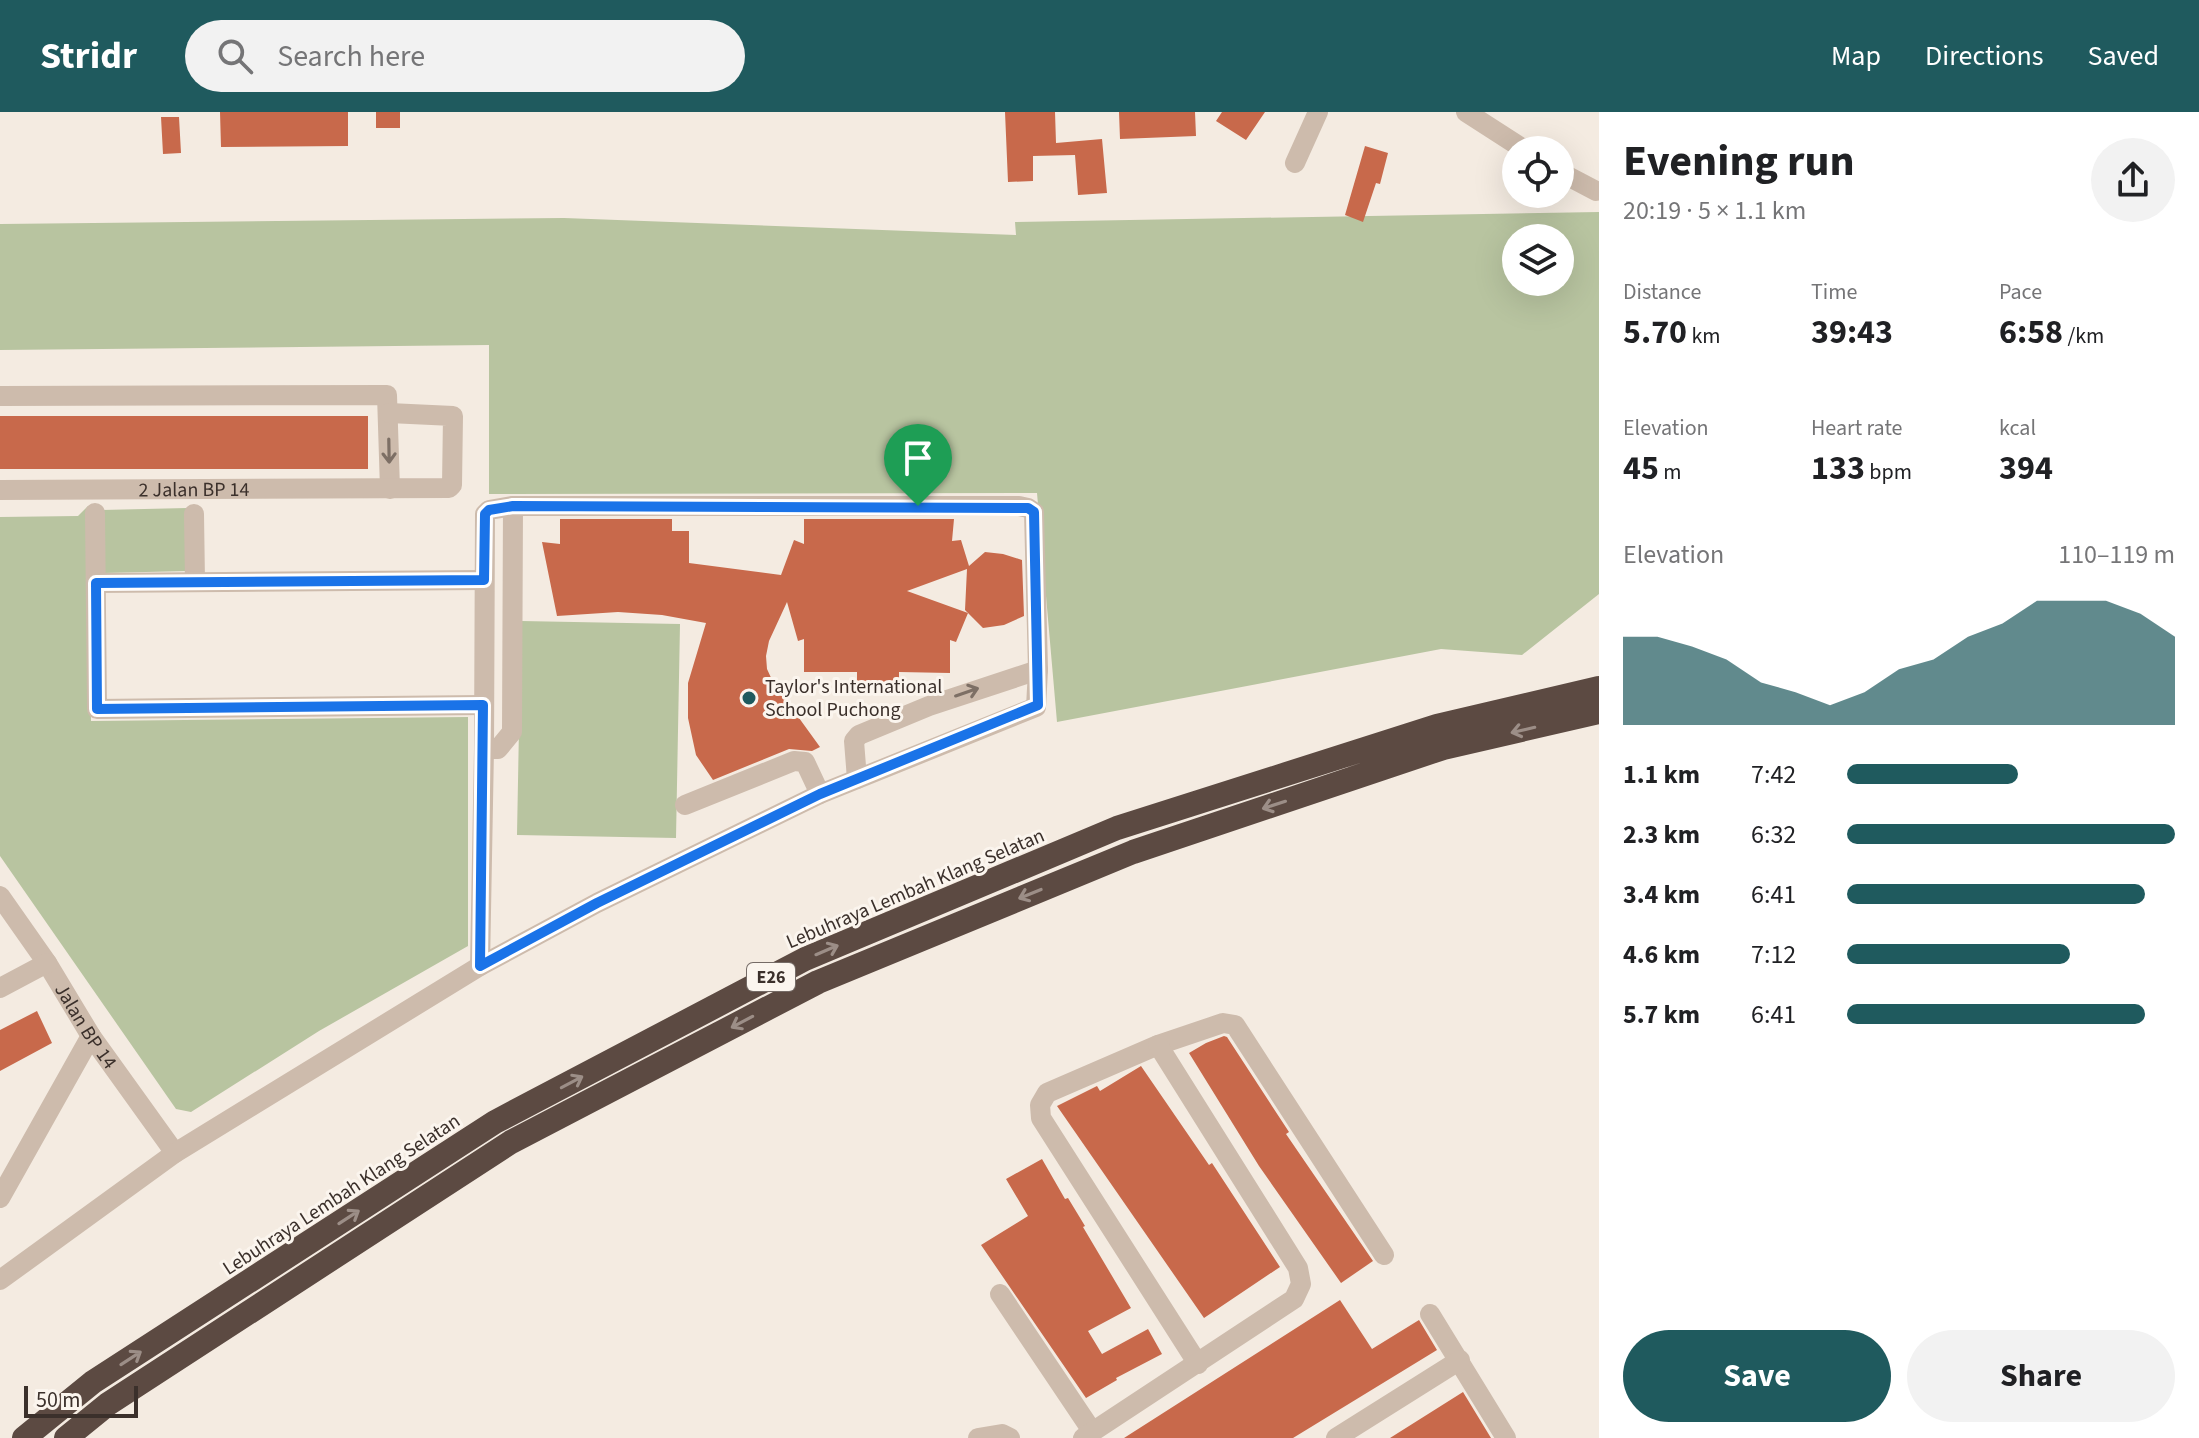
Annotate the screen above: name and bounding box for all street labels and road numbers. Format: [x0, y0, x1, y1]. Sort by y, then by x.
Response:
street label: 2 Jalan BP 14 [139, 476, 250, 504]
street label: Lebuhraya Lembah Klang Selatan [782, 822, 1049, 956]
road number: E26 [747, 963, 795, 991]
street label: Jalan BP 14 [47, 978, 123, 1075]
street label: Lebuhraya Lembah Klang Selatan [217, 1107, 466, 1282]

